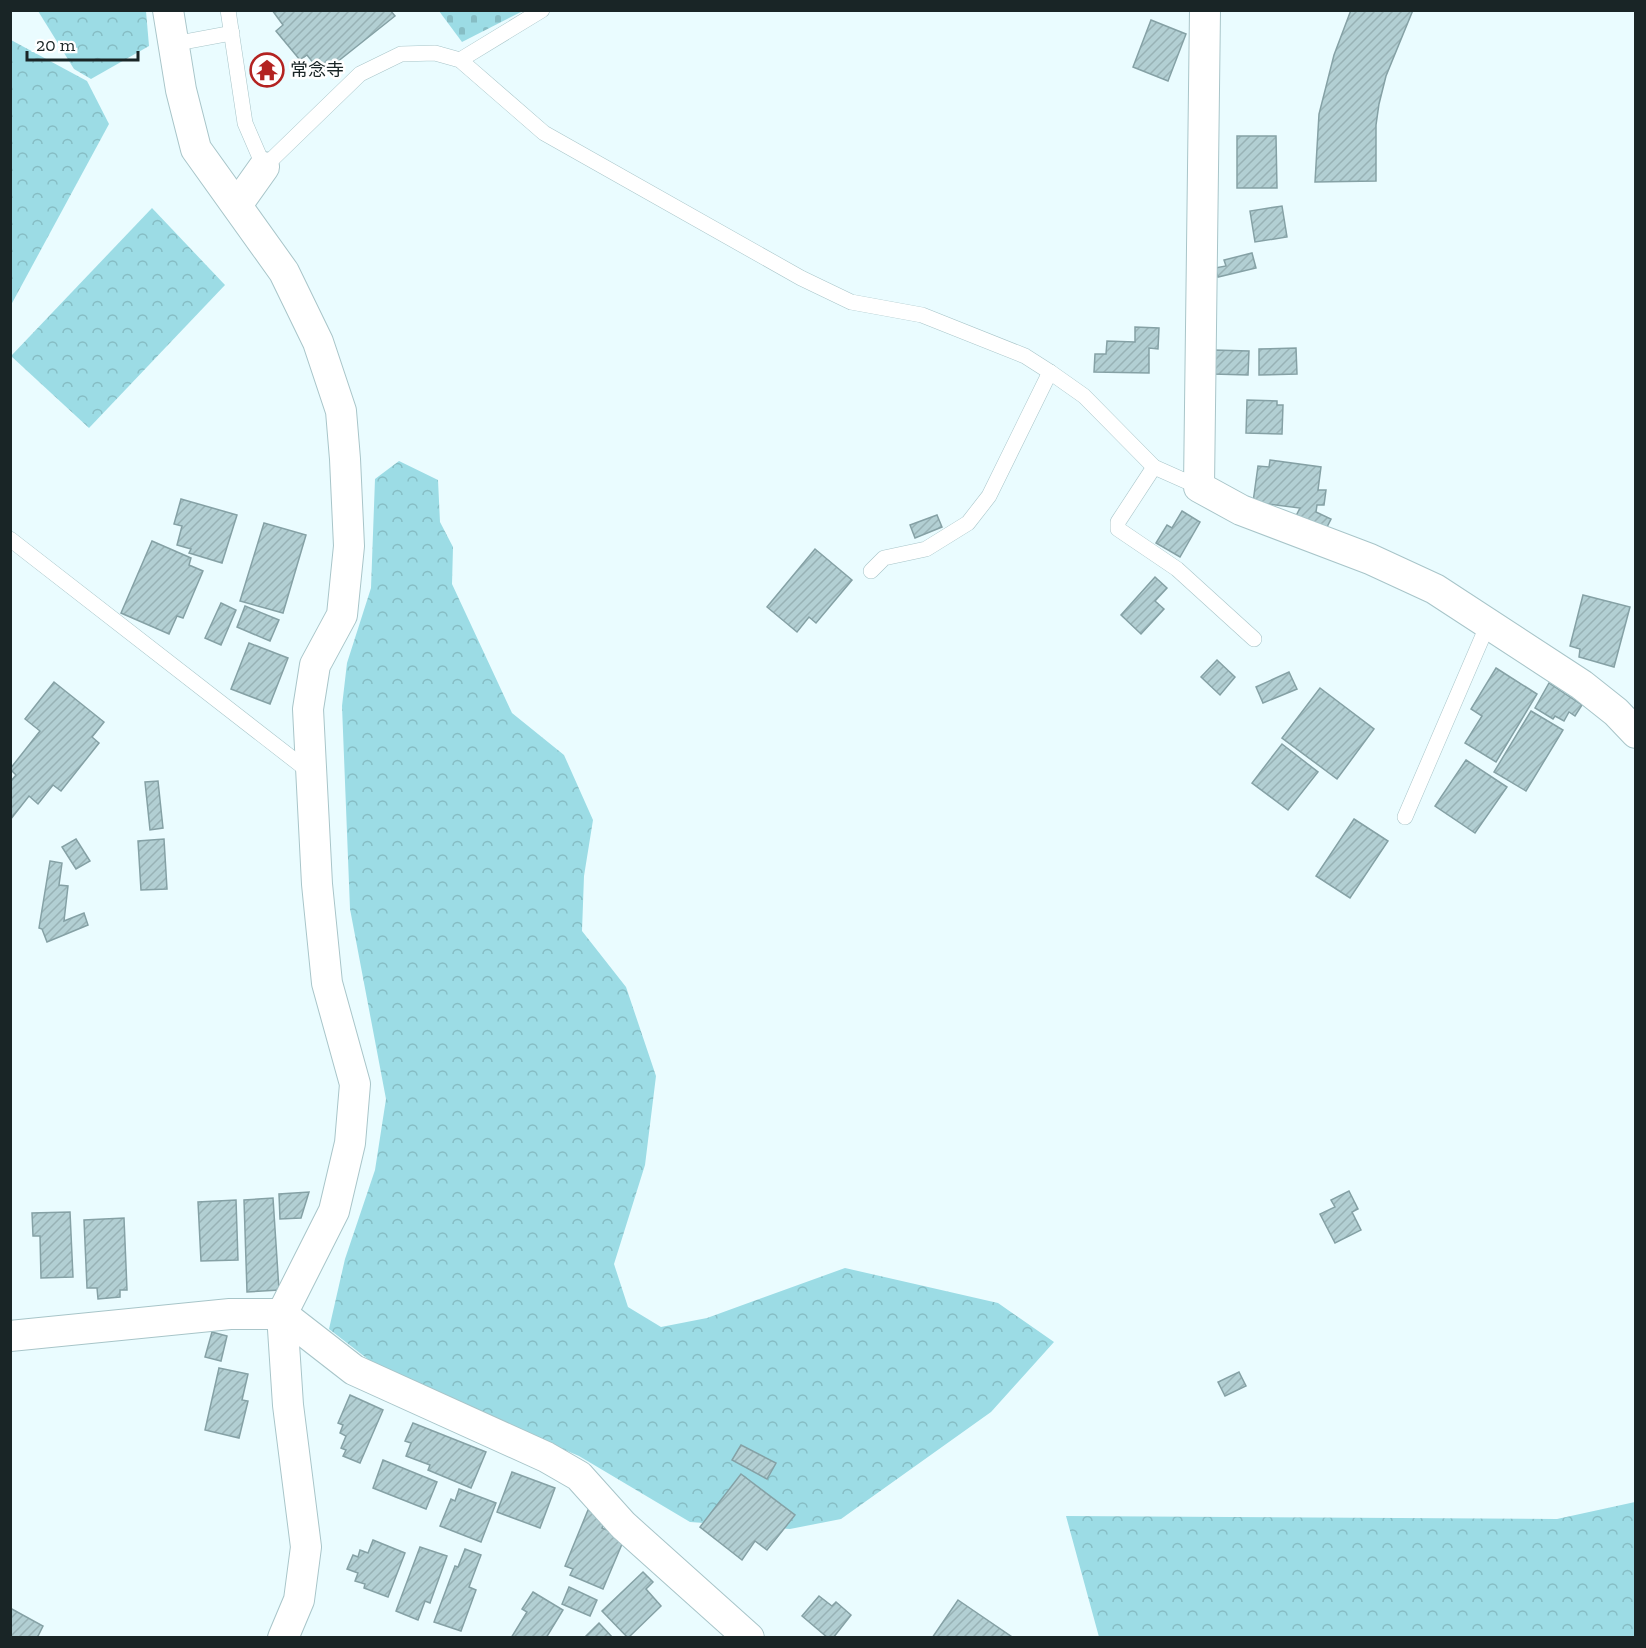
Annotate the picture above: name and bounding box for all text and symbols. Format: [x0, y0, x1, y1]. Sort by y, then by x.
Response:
scale bar [27, 24, 138, 62]
text: 20 m [36, 34, 76, 56]
temple icon: 常念寺 [249, 52, 285, 88]
place label: 常念寺 [290, 59, 344, 81]

